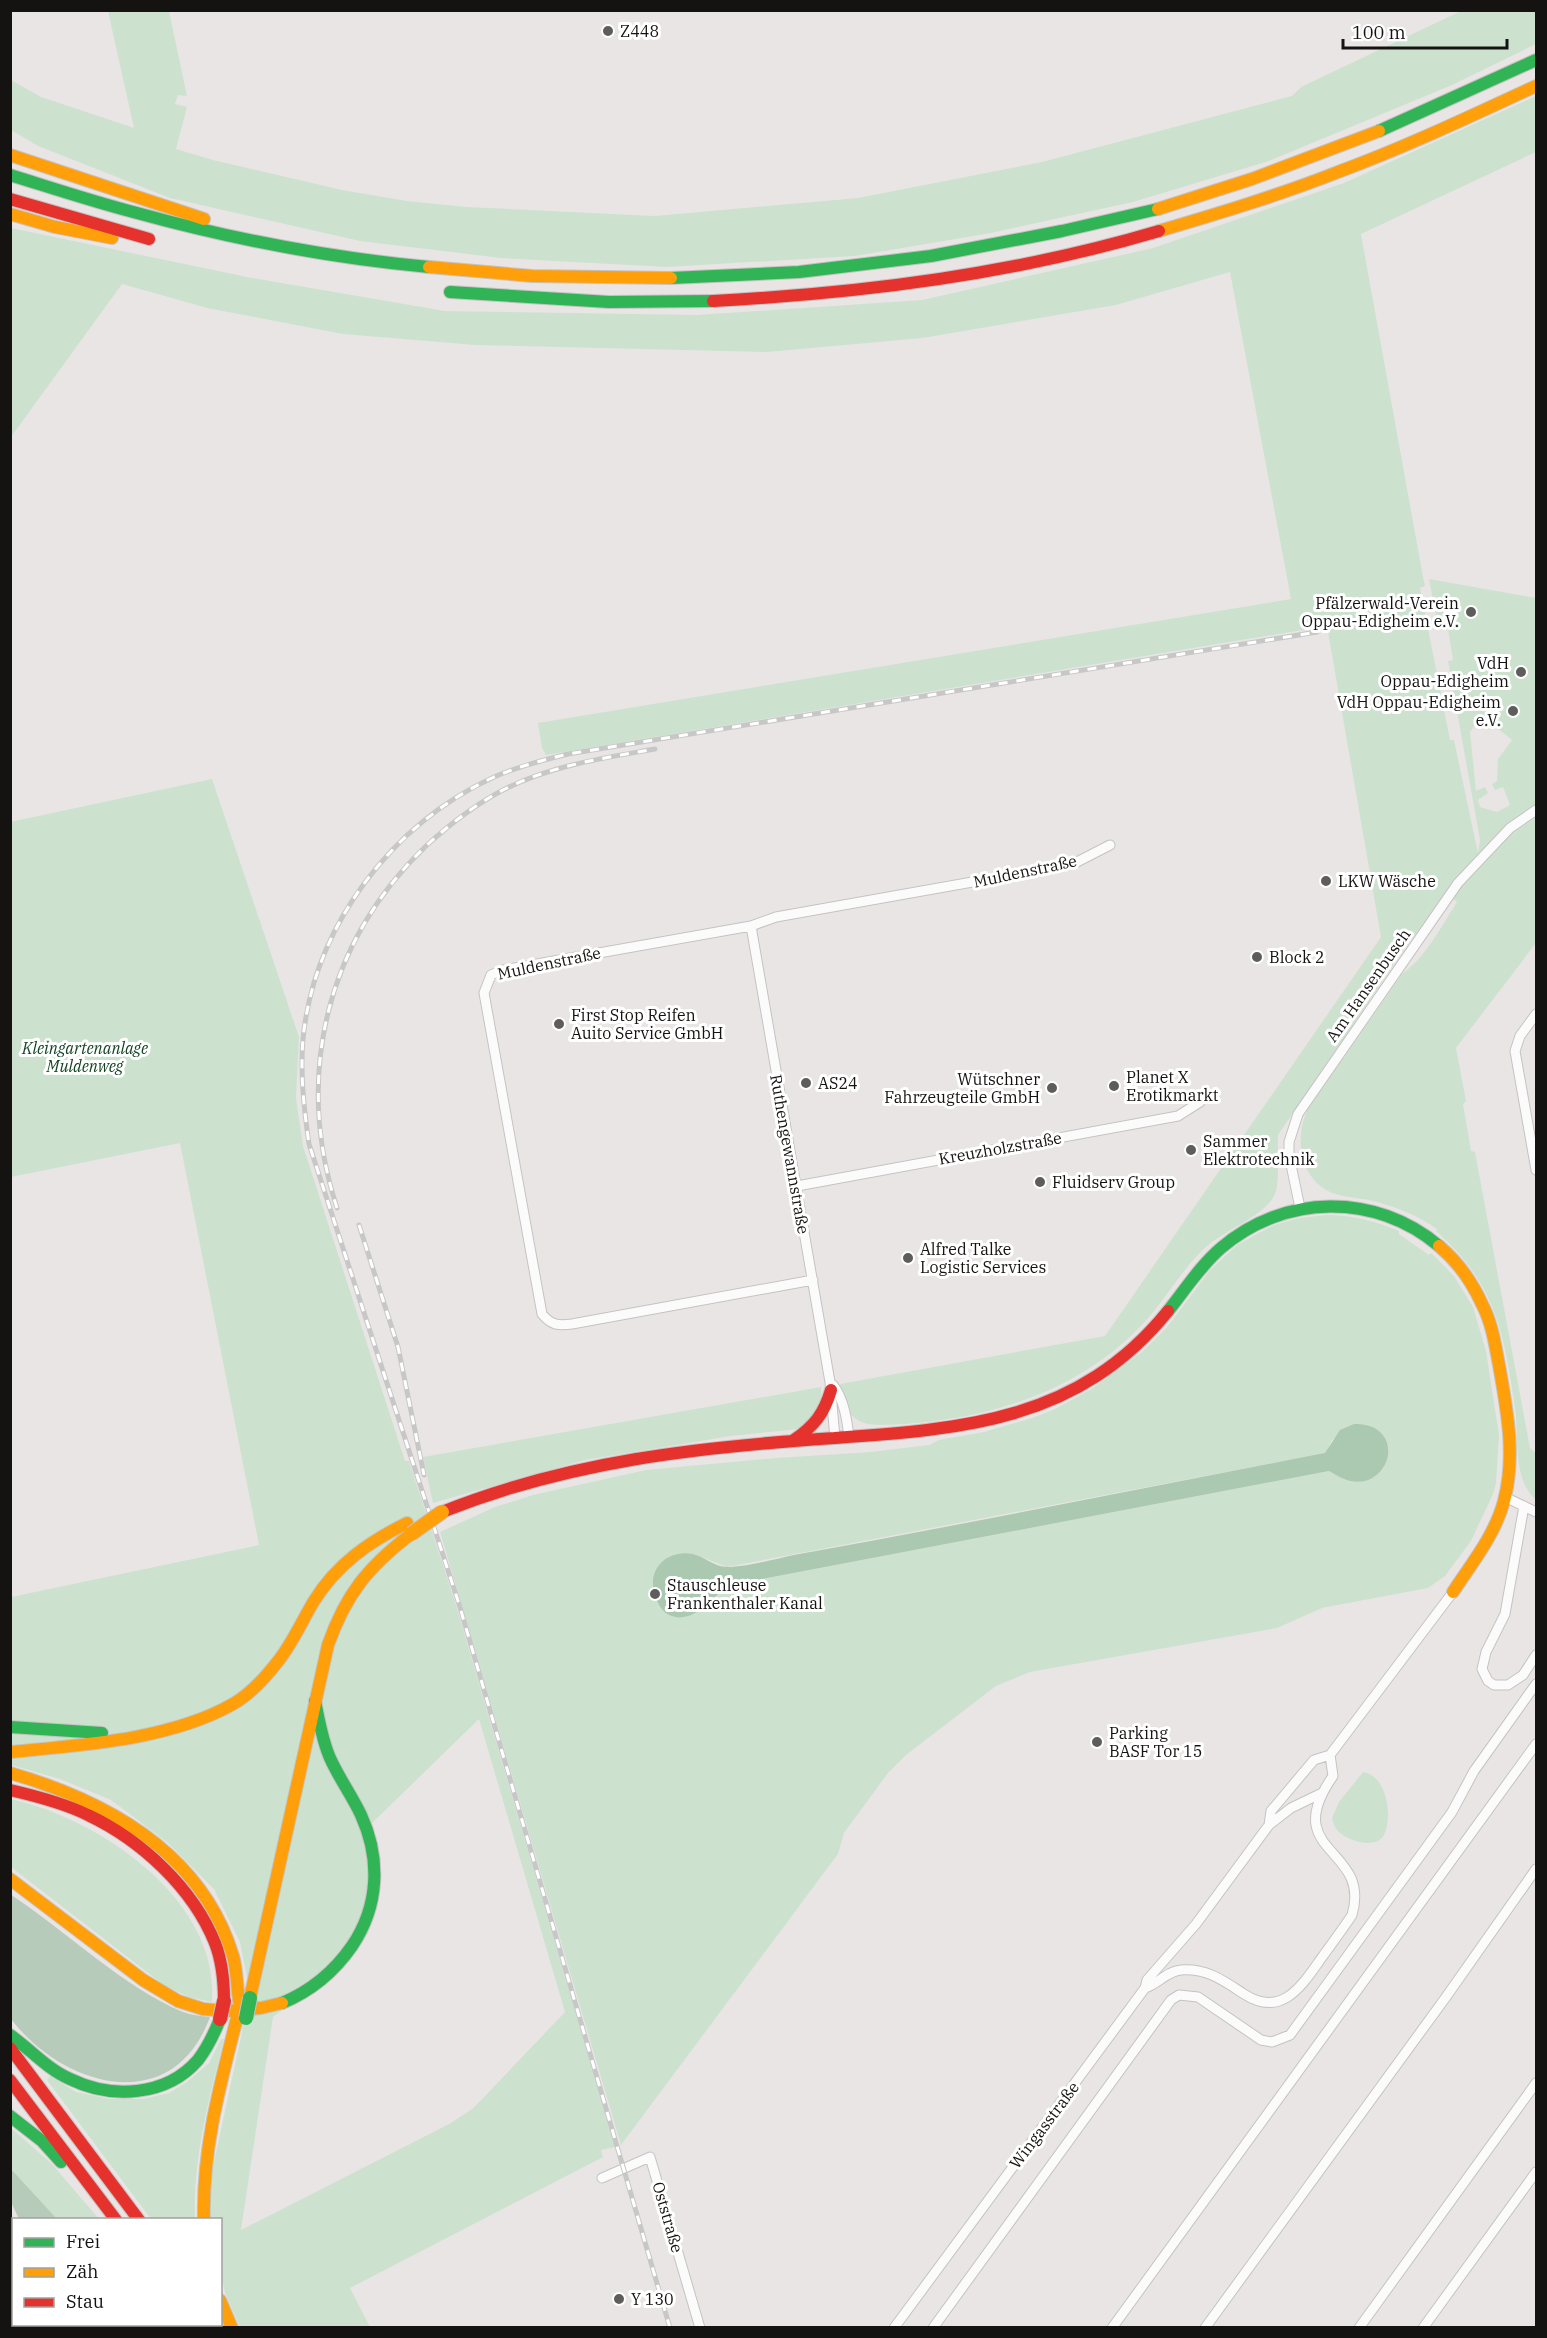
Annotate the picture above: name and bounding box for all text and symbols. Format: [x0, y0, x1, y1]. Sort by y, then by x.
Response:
scale bar [1343, 12, 1506, 50]
place label: Z448 [620, 21, 659, 41]
text: 100 m [1352, 21, 1406, 44]
marker: Z448 [601, 24, 615, 38]
place label: Pfälzerwald-Verein Oppau-Edigheim e.V. [1302, 593, 1459, 631]
marker: Pfälzerwald-Verein Oppau-Edigheim e.V. [1464, 605, 1478, 619]
place label: VdH Oppau-Edigheim [1381, 653, 1509, 691]
marker: VdH Oppau-Edigheim [1514, 665, 1528, 679]
place label: VdH Oppau-Edigheim e.V. [1337, 692, 1501, 730]
marker: VdH Oppau-Edigheim e.V. [1506, 704, 1520, 718]
street label: Muldenstraße [971, 850, 1079, 892]
place label: LKW Wäsche [1338, 871, 1436, 891]
marker: LKW Wäsche [1319, 874, 1333, 888]
street label: Am Hansenbusch [1321, 925, 1415, 1045]
street label: Muldenstraße [495, 942, 603, 984]
place label: Block 2 [1269, 947, 1325, 967]
marker: Block 2 [1250, 950, 1264, 964]
place label: First Stop Reifen Auito Service GmbH [571, 1005, 723, 1043]
marker: First Stop Reifen Auito Service GmbH [552, 1017, 566, 1031]
park label: Kleingartenanlage Muldenweg [21, 1038, 148, 1076]
place label: Planet X Erotikmarkt [1126, 1067, 1219, 1105]
place label: Wütschner Fahrzeugteile GmbH [884, 1069, 1040, 1107]
street label: Ruthengewannstraße [766, 1073, 814, 1235]
place label: AS24 [818, 1073, 858, 1093]
marker: AS24 [799, 1076, 813, 1090]
marker: Planet X Erotikmarkt [1107, 1079, 1121, 1093]
marker: Wütschner Fahrzeugteile GmbH [1045, 1081, 1059, 1095]
street label: Kreuzholzstraße [937, 1127, 1063, 1169]
place label: Sammer Elektrotechnik [1203, 1131, 1315, 1169]
marker: Sammer Elektrotechnik [1184, 1143, 1198, 1157]
place label: Fluidserv Group [1052, 1172, 1175, 1192]
marker: Fluidserv Group [1033, 1175, 1047, 1189]
place label: Alfred Talke Logistic Services [920, 1239, 1046, 1277]
marker: Alfred Talke Logistic Services [901, 1251, 915, 1265]
place label: Stauschleuse Frankenthaler Kanal [667, 1575, 823, 1613]
marker: Stauschleuse Frankenthaler Kanal [648, 1587, 662, 1601]
place label: Parking BASF Tor 15 [1109, 1723, 1202, 1761]
marker: Parking BASF Tor 15 [1090, 1735, 1104, 1749]
street label: Wingasstraße [1005, 2078, 1083, 2172]
street label: Oststraße [648, 2179, 688, 2255]
legend [12, 2218, 222, 2326]
text: Frei [66, 2230, 100, 2253]
text: Zäh [66, 2260, 99, 2283]
place label: Y 130 [631, 2289, 674, 2309]
text: Stau [66, 2290, 104, 2313]
marker: Y 130 [612, 2292, 626, 2306]

